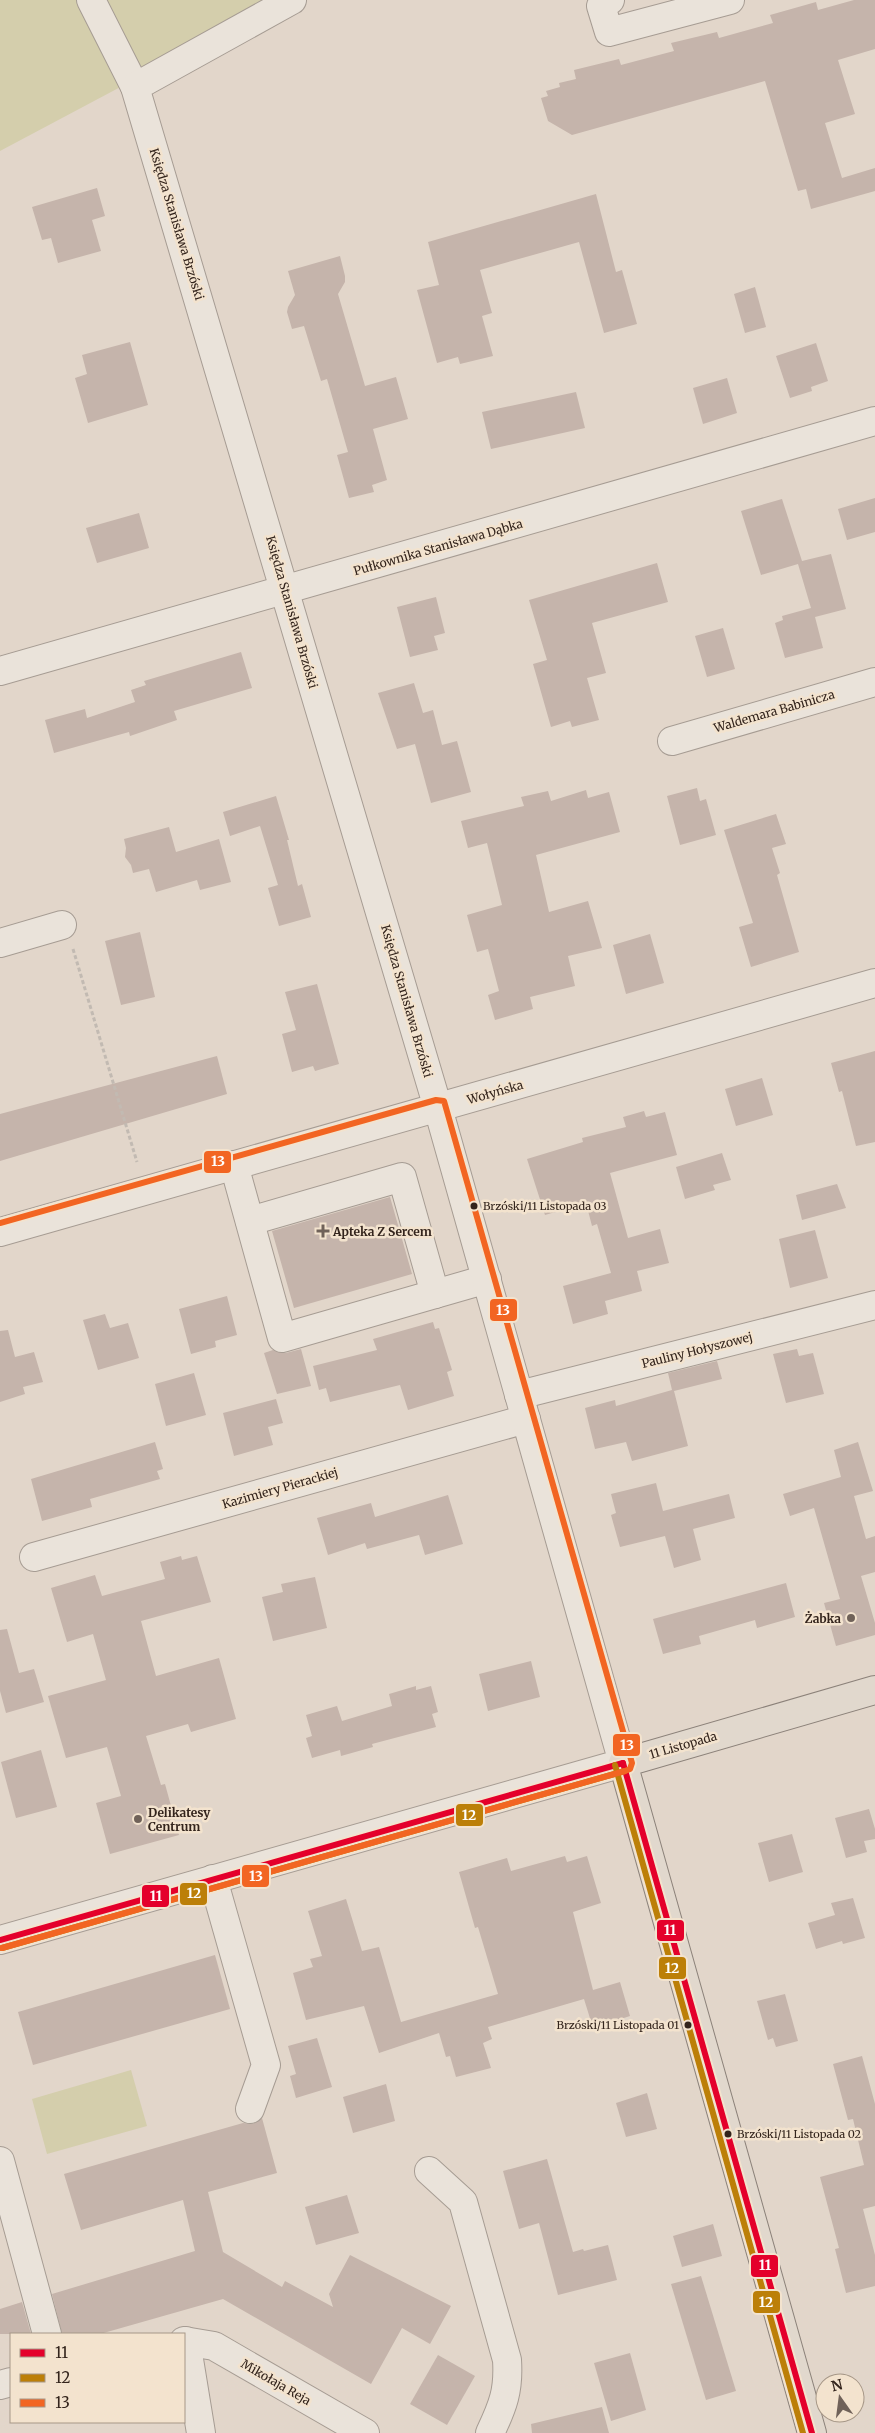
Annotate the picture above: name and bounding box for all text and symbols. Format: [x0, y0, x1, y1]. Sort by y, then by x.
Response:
street label: Księdza Stanisława Brzóski [147, 146, 207, 302]
street label: Pułkownika Stanisława Dąbka [352, 516, 525, 578]
street label: Księdza Stanisława Brzóski [263, 534, 321, 690]
street label: Waldemara Babinicza [711, 686, 837, 736]
street label: Księdza Stanisława Brzóski [378, 923, 436, 1079]
street label: Wołyńska [464, 1077, 525, 1107]
line badge: 13 [203, 1150, 232, 1174]
text: 13 [211, 1152, 225, 1170]
place label: Brzóski/11 Listopada 03 [483, 1199, 607, 1213]
marker: Brzóski/11 Listopada 03 [469, 1201, 479, 1211]
place label: Apteka Z Sercem [332, 1224, 432, 1239]
marker: Apteka Z Sercem [317, 1225, 329, 1237]
line badge: 13 [489, 1298, 518, 1322]
text: 13 [496, 1301, 510, 1319]
street label: Pauliny Hołyszowej [640, 1329, 754, 1371]
street label: Kazimiery Pierackiej [220, 1464, 340, 1512]
place label: Żabka [805, 1611, 841, 1626]
marker: Żabka [845, 1612, 857, 1624]
street label: 11 Listopada [647, 1728, 719, 1762]
line badge: 13 [612, 1733, 641, 1757]
text: 13 [620, 1736, 634, 1754]
line badge: 12 [455, 1803, 484, 1827]
place label: Delikatesy Centrum [148, 1805, 211, 1834]
text: 12 [462, 1806, 476, 1824]
marker: Delikatesy Centrum [132, 1813, 144, 1825]
line badge: 13 [241, 1864, 270, 1888]
text: 13 [249, 1867, 263, 1885]
line badge: 12 [179, 1882, 208, 1906]
line badge: 11 [141, 1884, 170, 1908]
text: 12 [187, 1884, 201, 1902]
text: 11 [150, 1887, 163, 1905]
line badge: 11 [656, 1919, 685, 1942]
text: 11 [664, 1921, 677, 1939]
line badge: 12 [658, 1956, 687, 1980]
text: 12 [665, 1959, 679, 1977]
place label: Brzóski/11 Listopada 01 [557, 2018, 679, 2032]
marker: Brzóski/11 Listopada 01 [683, 2020, 693, 2030]
place label: Brzóski/11 Listopada 02 [737, 2127, 861, 2141]
marker: Brzóski/11 Listopada 02 [723, 2129, 733, 2139]
line badge: 11 [750, 2254, 779, 2278]
text: 11 [759, 2256, 772, 2274]
line badge: 12 [752, 2290, 781, 2314]
text: 12 [759, 2293, 773, 2311]
legend [10, 2333, 185, 2423]
text: 11 [55, 2343, 68, 2362]
street label: Mikołaja Reja [238, 2356, 314, 2408]
text: 12 [55, 2368, 71, 2387]
north arrow [815, 2373, 865, 2423]
text: N [829, 2375, 844, 2395]
text: 13 [55, 2393, 70, 2412]

